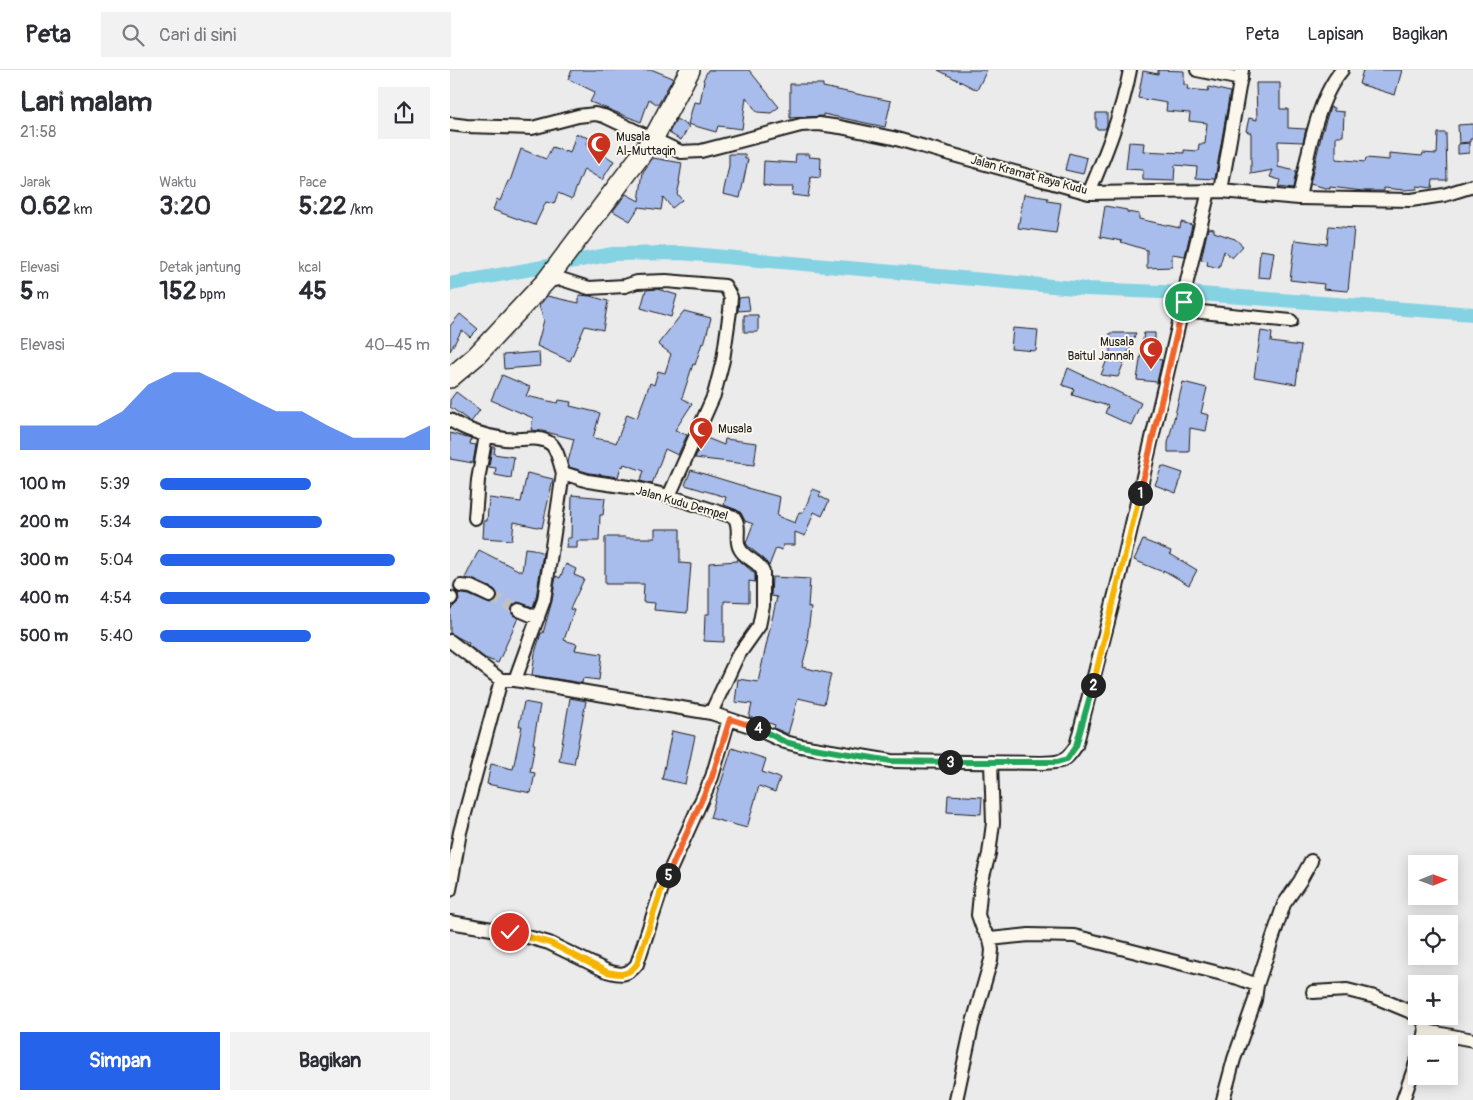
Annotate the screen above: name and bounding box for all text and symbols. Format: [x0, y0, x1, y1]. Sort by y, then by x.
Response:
search box [101, 12, 451, 57]
text: Peta [25, 20, 71, 49]
icon: search [119, 21, 147, 49]
text: Cari di sini [159, 23, 236, 47]
text: Peta [1245, 23, 1279, 46]
text: Lapisan [1307, 23, 1364, 46]
text: Bagikan [1392, 23, 1448, 46]
text: Lari malam [20, 85, 152, 120]
button: share [378, 87, 430, 139]
text: 21:58 [20, 122, 56, 142]
place label: Musala Al-Muttaqin [616, 130, 676, 159]
mosque icon: Musala Al-Muttaqin [586, 131, 612, 165]
street label: Jalan Kramat Raya Kudu [969, 153, 1089, 198]
text: Jarak [20, 174, 51, 191]
text: Waktu [159, 174, 196, 191]
text: Pace [299, 174, 326, 191]
text: 0.62 [20, 191, 71, 222]
text: 3:20 [159, 191, 211, 222]
text: 5:22 [299, 191, 347, 222]
text: km [71, 201, 92, 218]
text: /km [347, 201, 373, 218]
text: Elevasi [20, 259, 59, 276]
text: Detak jantung [159, 259, 241, 276]
text: kcal [299, 259, 321, 276]
text: 5 [20, 276, 34, 307]
text: 152 [159, 276, 197, 307]
text: 45 [299, 276, 327, 307]
pin [1163, 281, 1205, 323]
text: m [34, 286, 49, 303]
text: bpm [197, 286, 226, 303]
icon: arrive [1170, 288, 1198, 316]
text: Elevasi [20, 335, 65, 355]
text: 40–45 m [365, 335, 430, 355]
place label: Musala Baitul Jannah [1067, 335, 1134, 364]
mosque icon: Musala Baitul Jannah [1138, 336, 1164, 370]
mosque icon: Musala [688, 416, 714, 450]
place label: Musala [718, 422, 752, 437]
text: 100 m [20, 474, 66, 494]
text: 5:39 [100, 474, 130, 494]
pin: 1 [1128, 480, 1152, 506]
street label: Jalan Kudu Dempel [634, 483, 730, 524]
text: 1 [1138, 485, 1143, 502]
text: 200 m [20, 512, 68, 532]
text: 5:34 [100, 512, 131, 532]
text: 300 m [20, 550, 68, 570]
text: 5:04 [100, 550, 133, 570]
text: 400 m [20, 588, 69, 608]
text: 4:54 [100, 588, 132, 608]
text: 500 m [20, 626, 68, 646]
text: 5:40 [100, 626, 133, 646]
pin: 2 [1080, 672, 1106, 698]
text: 2 [1090, 677, 1097, 694]
pin: 4 [746, 716, 770, 740]
text: 4 [754, 720, 763, 737]
pin: 3 [938, 750, 962, 774]
text: 3 [947, 754, 954, 771]
north arrow [1408, 855, 1458, 905]
map controls [1408, 855, 1458, 1085]
pin: 5 [656, 862, 680, 888]
text: 5 [665, 867, 672, 884]
pin [489, 911, 531, 953]
button: locate [1408, 915, 1458, 965]
icon: check [496, 918, 524, 946]
button: + [1408, 975, 1458, 1025]
button: Simpan [20, 1032, 220, 1090]
button: Bagikan [230, 1032, 430, 1090]
button: − [1408, 1035, 1458, 1085]

